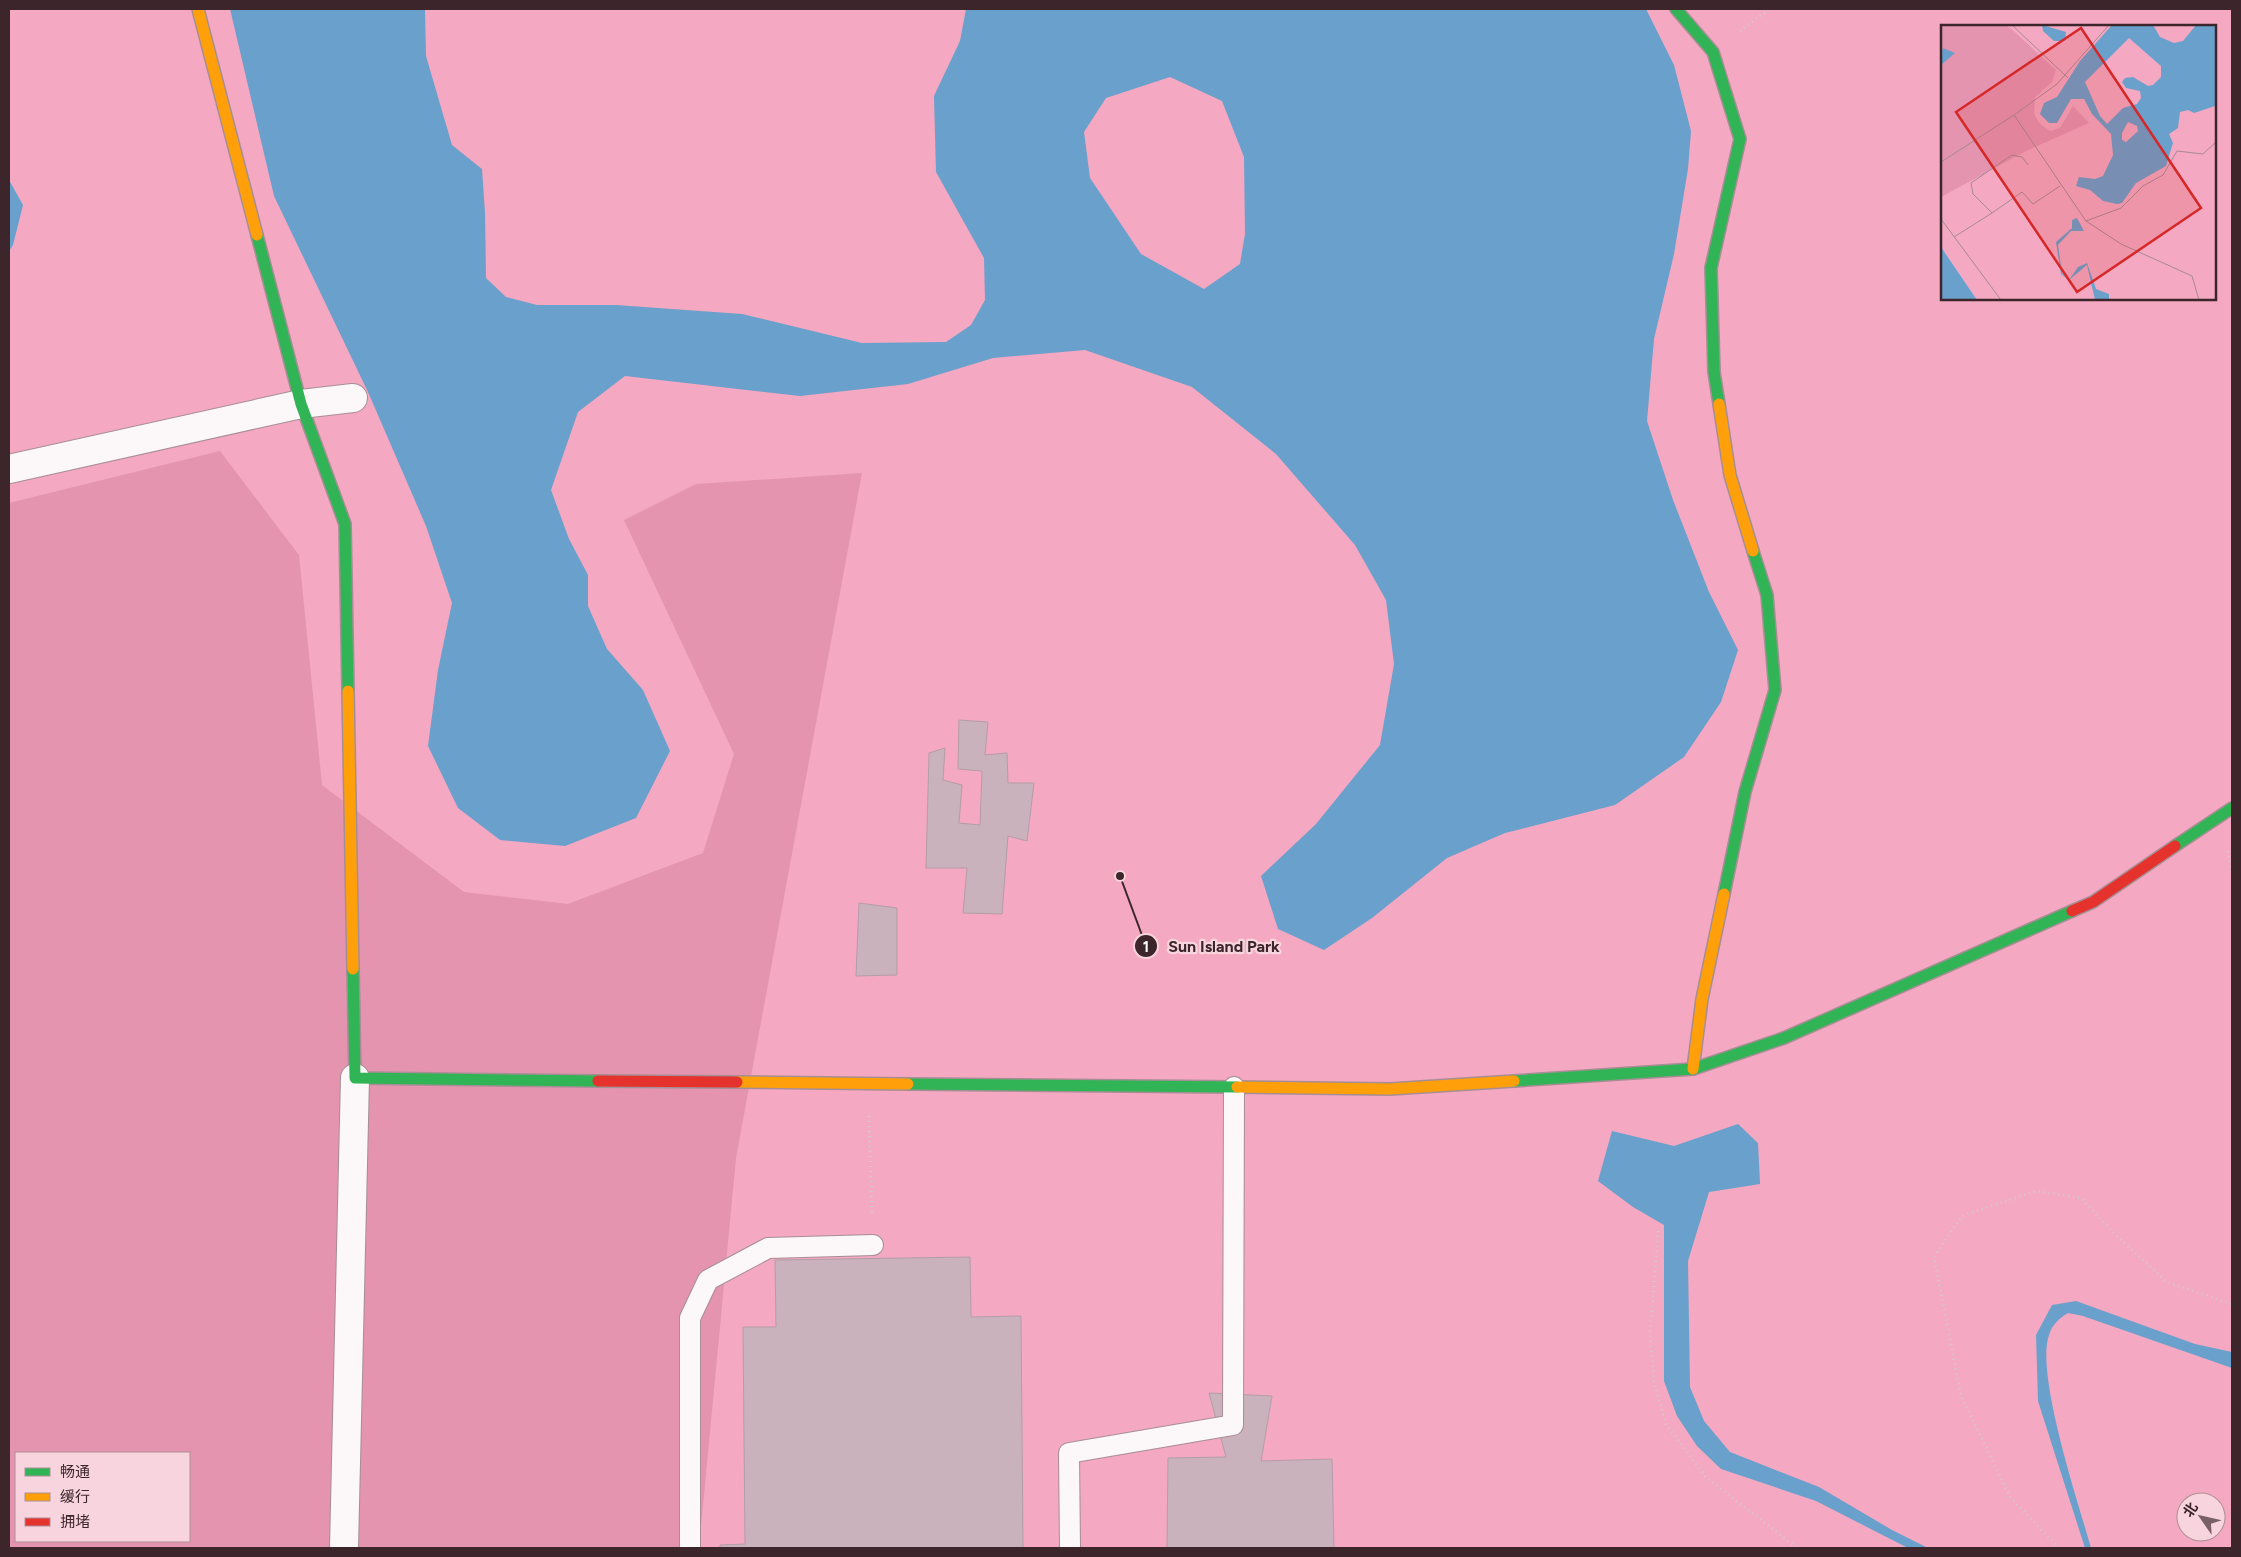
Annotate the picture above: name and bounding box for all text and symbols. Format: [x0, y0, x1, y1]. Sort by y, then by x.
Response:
inset map [1941, 25, 2216, 300]
callout: Sun Island Park [1133, 931, 1290, 962]
text: Sun Island Park [1168, 937, 1280, 956]
text: 1 [1143, 938, 1149, 956]
legend [15, 1452, 190, 1542]
text: 畅通 [60, 1463, 90, 1481]
text: 缓行 [60, 1488, 90, 1506]
north arrow [2176, 1492, 2226, 1542]
text: 北 [2180, 1499, 2202, 1521]
text: 拥堵 [60, 1513, 90, 1531]

